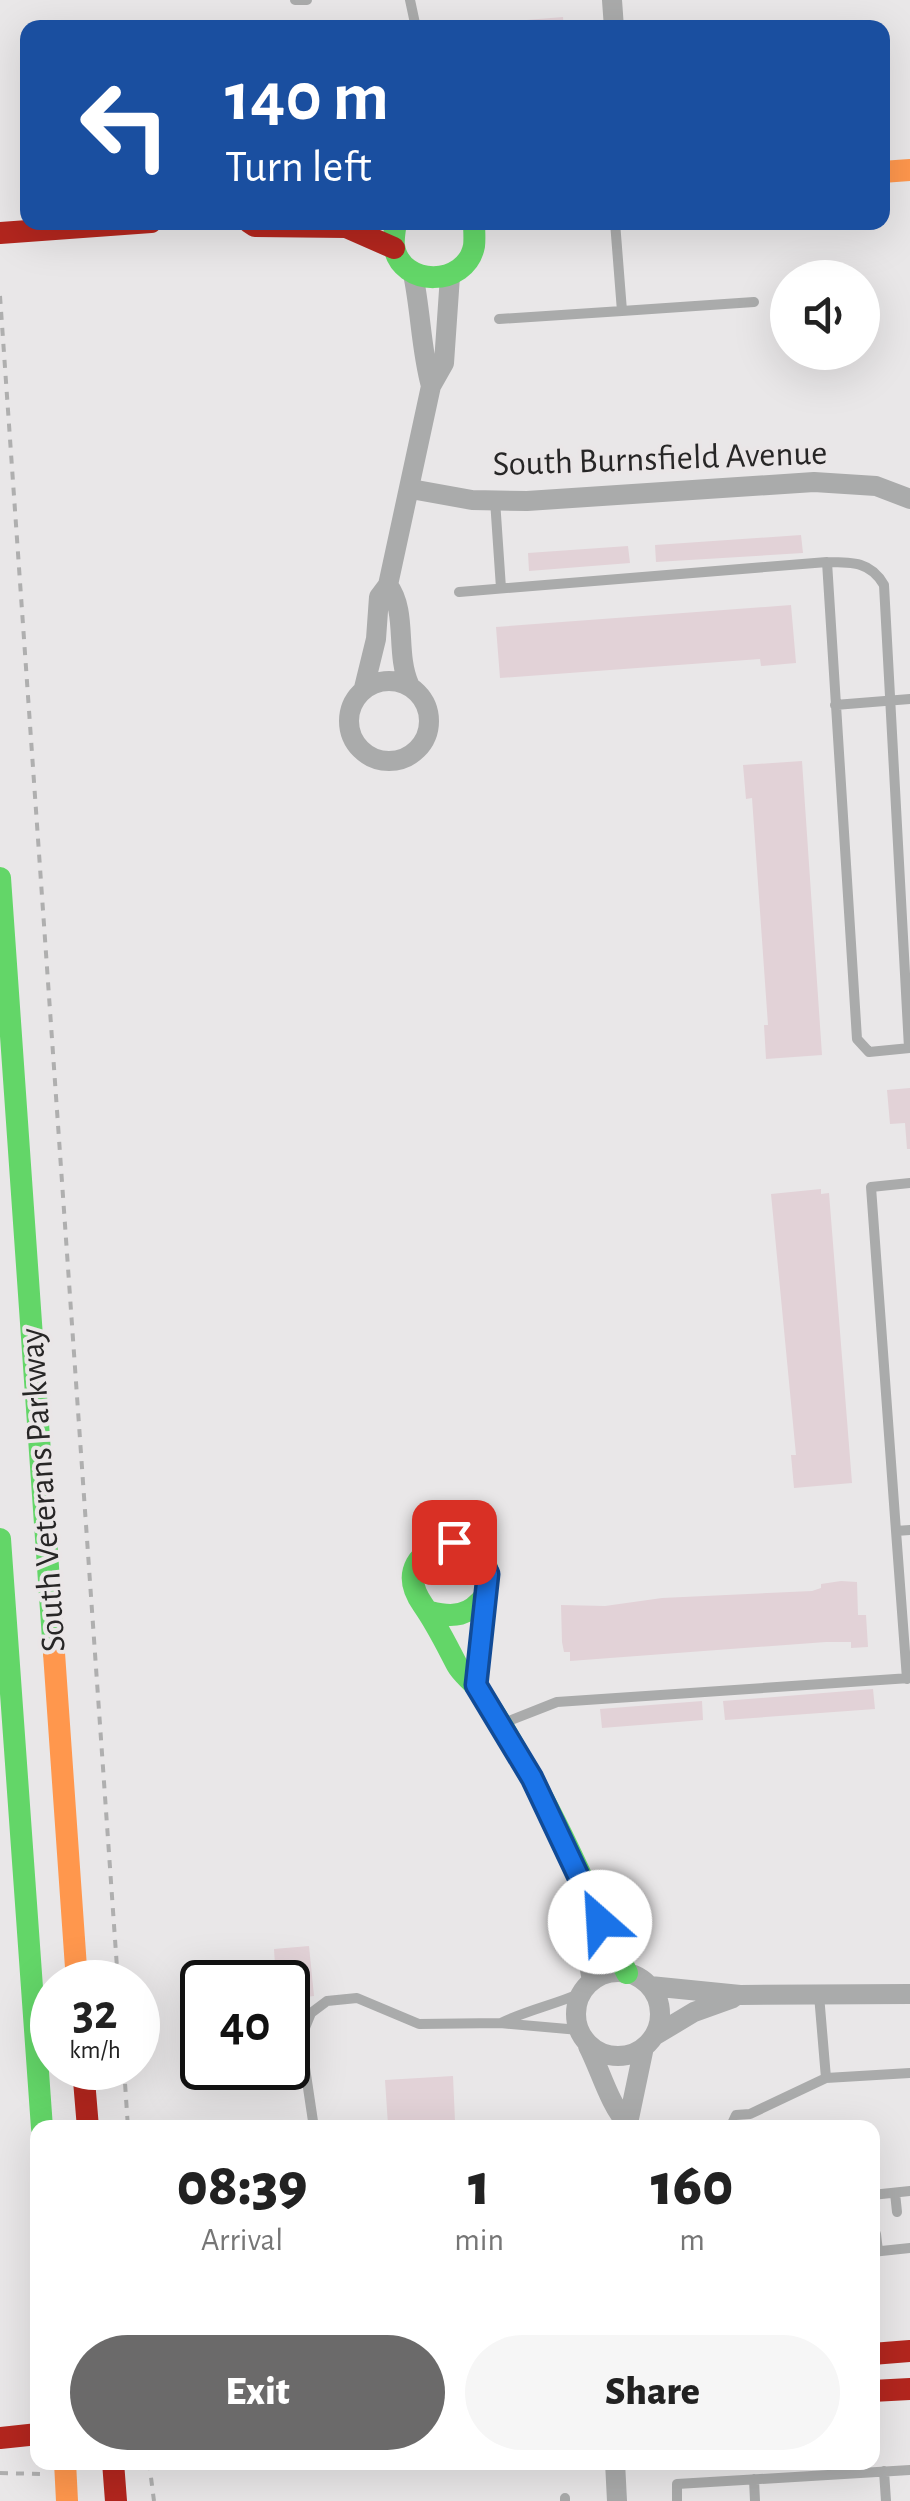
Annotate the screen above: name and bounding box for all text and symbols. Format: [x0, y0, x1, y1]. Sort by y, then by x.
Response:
icon: left [60, 60, 190, 190]
text: 140 m [225, 63, 389, 133]
text: Turn left [225, 145, 372, 190]
map controls [770, 260, 880, 370]
button: sound [770, 260, 880, 370]
street label: South Burnsfield Avenue [492, 436, 828, 482]
street label: South Veterans Parkway [14, 1327, 72, 1653]
pin [412, 1500, 497, 1585]
icon: arrive [427, 1515, 482, 1570]
position arrow [548, 1870, 652, 1974]
speed limit sign: 40 [180, 1960, 310, 2090]
text: 32 [72, 1988, 118, 2038]
text: km/h [69, 2038, 121, 2063]
text: 08:39 [177, 2156, 307, 2216]
text: 1 [468, 2156, 490, 2216]
text: 160 [651, 2156, 733, 2216]
text: Arrival [201, 2224, 283, 2256]
text: min [454, 2224, 504, 2256]
text: m [679, 2224, 705, 2256]
button: Exit [70, 2335, 445, 2450]
button: Share [465, 2335, 840, 2450]

